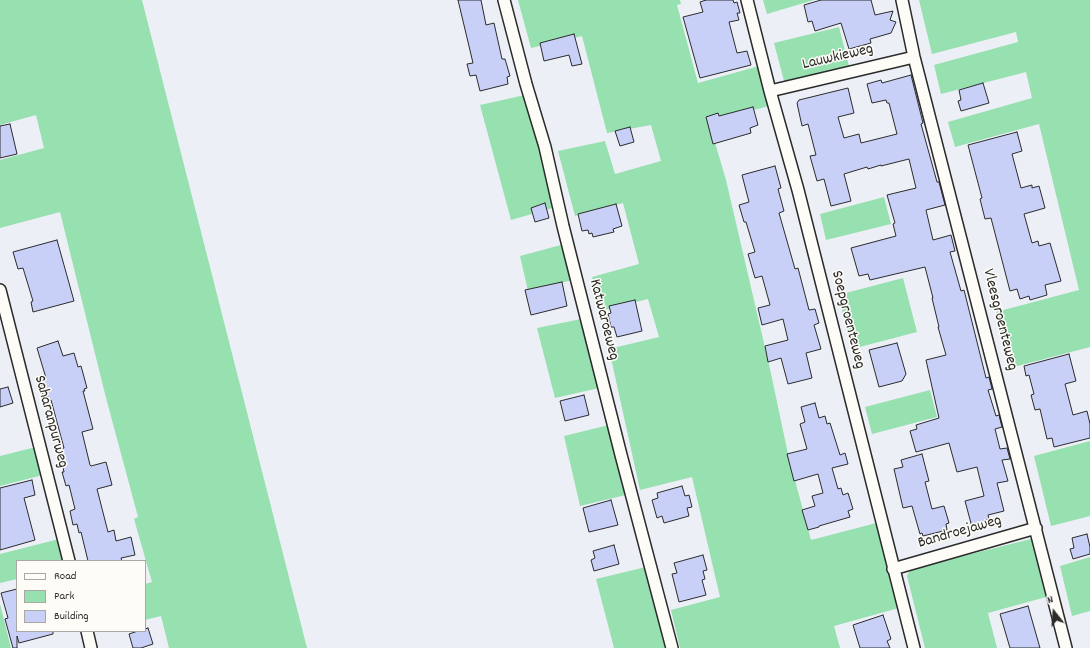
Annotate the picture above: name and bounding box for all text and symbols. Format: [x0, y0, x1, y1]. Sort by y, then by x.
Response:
street label: Lauwkieweg [801, 41, 875, 75]
street label: Vleesgroenteweg [977, 267, 1021, 373]
street label: Soepgroenteweg [826, 269, 868, 371]
street label: Katwaroeweg [584, 277, 622, 363]
street label: Saharanpurweg [28, 374, 72, 470]
street label: Bandroejaweg [916, 512, 1004, 554]
legend [16, 560, 146, 632]
text: Road [54, 568, 76, 585]
text: Park [54, 588, 74, 605]
north arrow [1034, 592, 1074, 632]
text: N [1046, 592, 1055, 609]
text: Building [54, 608, 89, 625]

